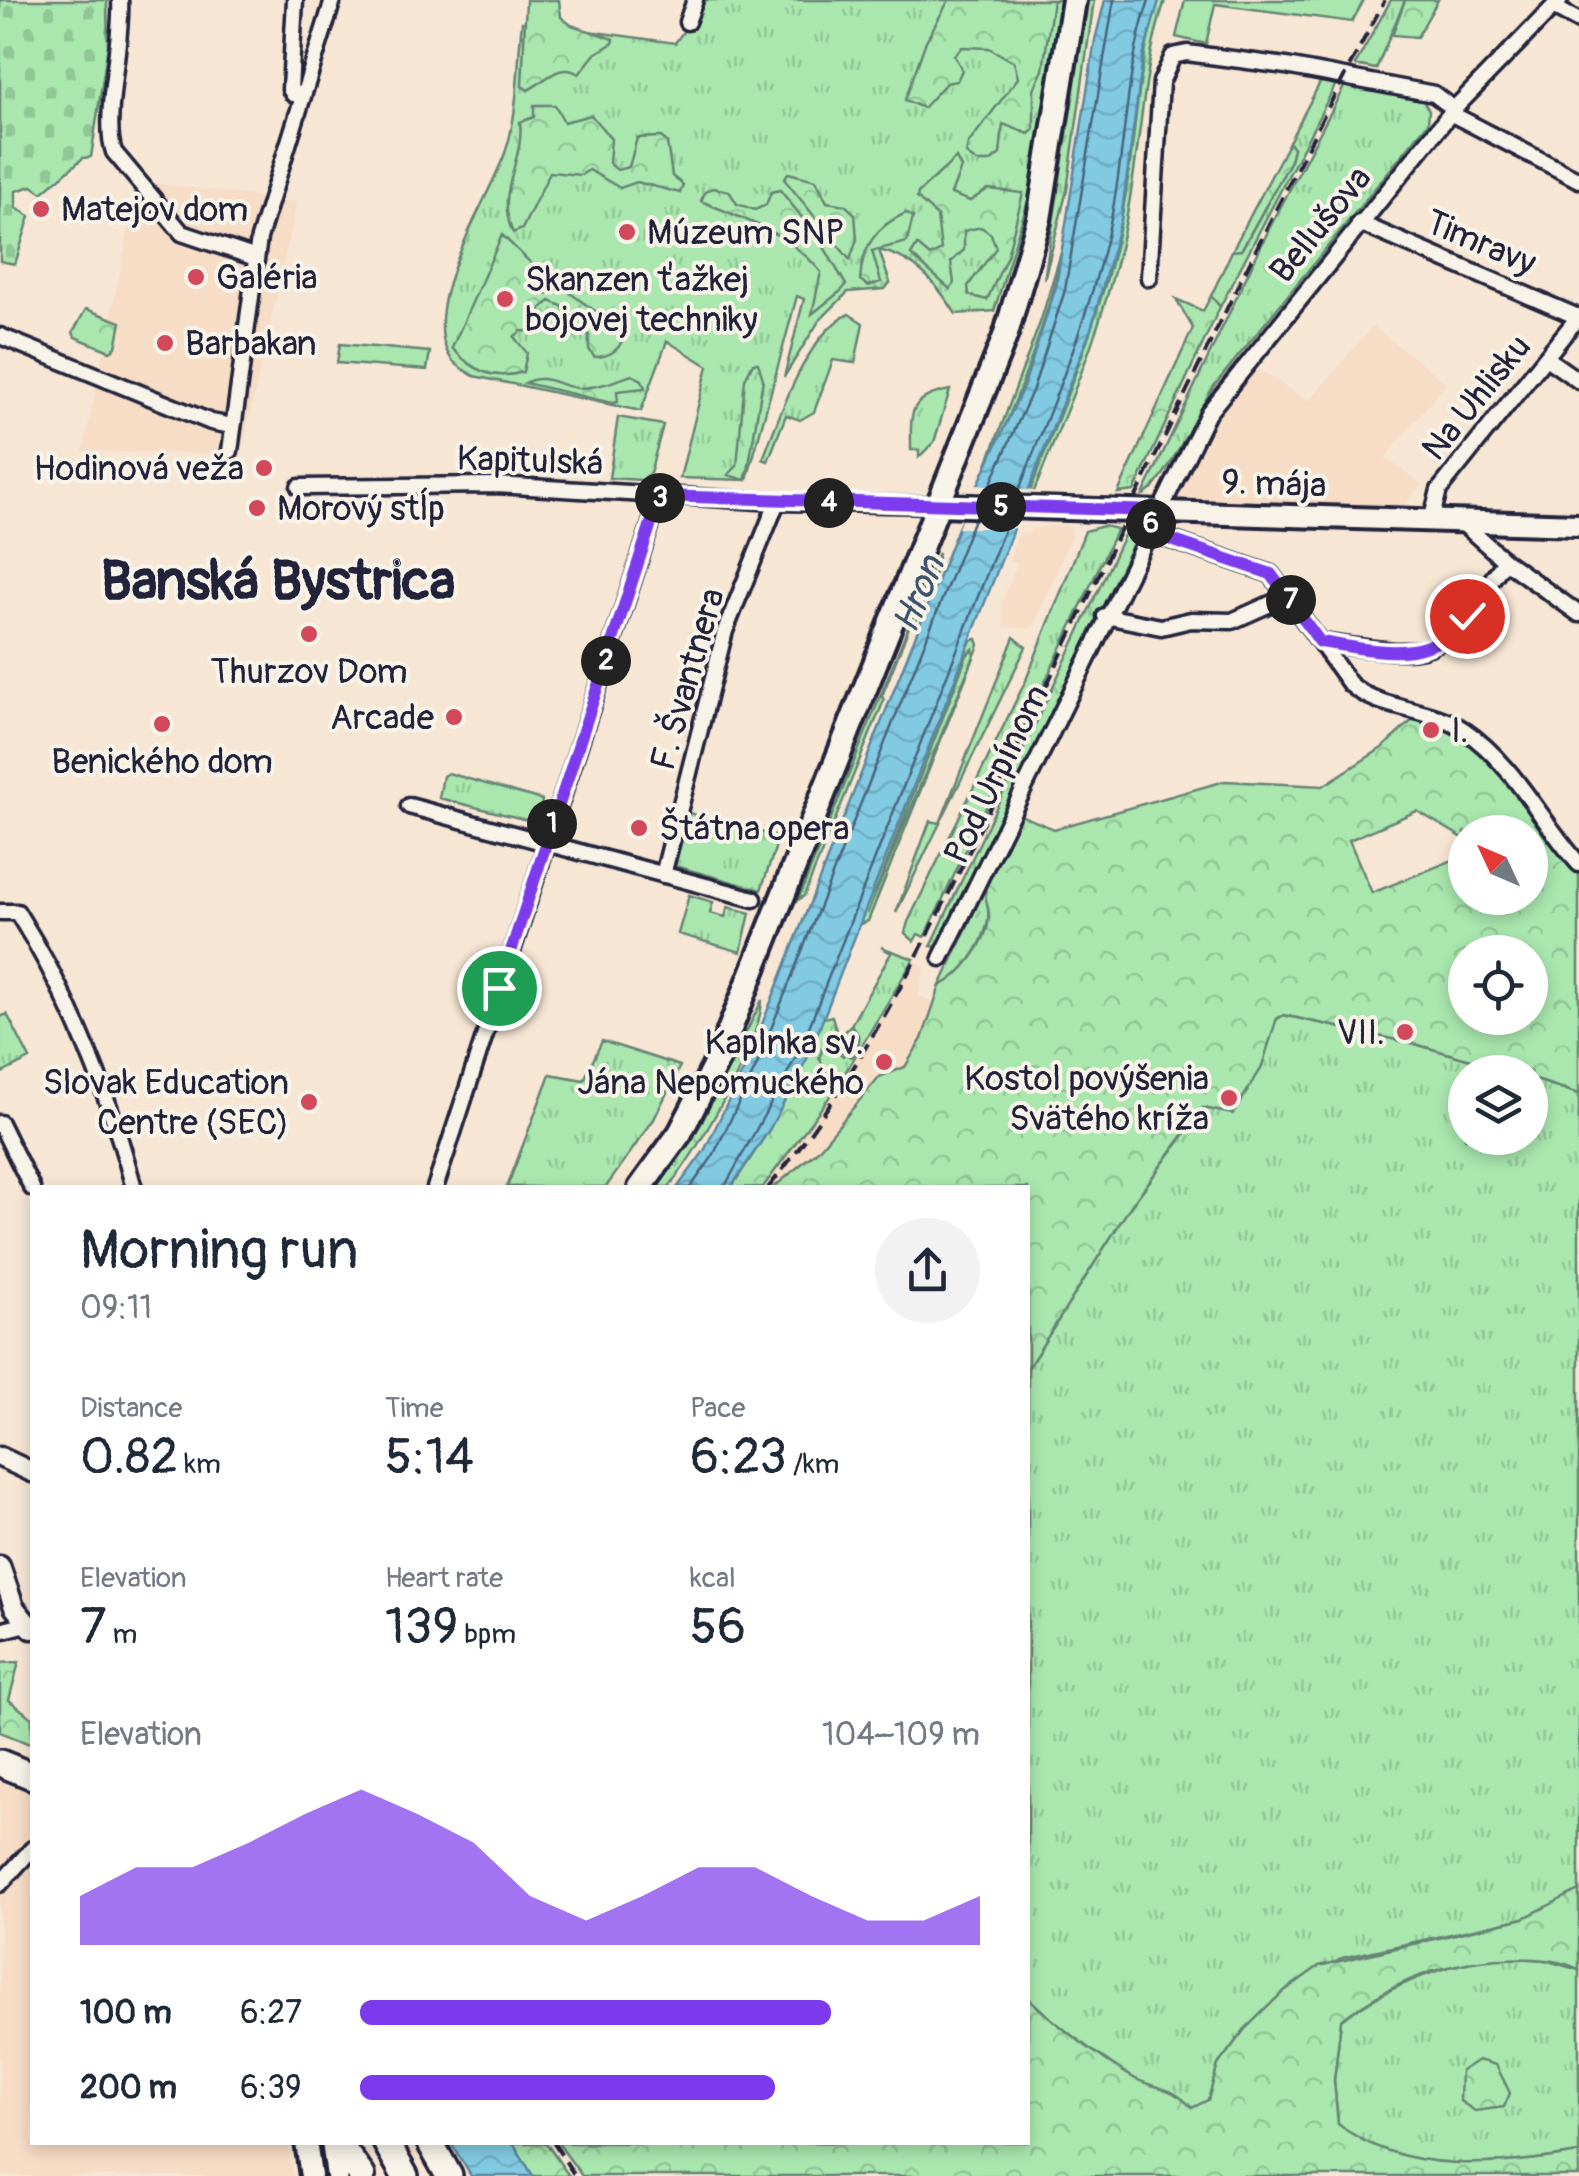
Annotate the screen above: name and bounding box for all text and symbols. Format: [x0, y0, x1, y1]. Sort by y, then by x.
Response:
street label: Bellušova [1260, 157, 1381, 292]
place label: Matejov dom [61, 188, 248, 232]
marker: Matejov dom [30, 198, 52, 220]
street label: Timravy [1419, 200, 1542, 286]
place label: Múzeum SNP [647, 211, 844, 255]
marker: Múzeum SNP [616, 221, 638, 243]
place label: Galéria [216, 256, 317, 300]
place label: Skanzen ťažkej bojovej techniky [525, 258, 758, 342]
marker: Galéria [185, 266, 207, 288]
marker: Skanzen ťažkej bojovej techniky [494, 288, 516, 310]
place label: Barbakan [185, 322, 317, 366]
street label: Na Uhlisku [1413, 326, 1541, 470]
marker: Barbakan [154, 332, 176, 354]
street label: Kapitulská [456, 436, 604, 486]
place label: Hodinová veža [33, 447, 244, 491]
marker: Hodinová veža [253, 457, 275, 479]
street label: 9. mája [1221, 460, 1327, 508]
pin: 3 [635, 473, 685, 523]
pin: 4 [804, 478, 854, 528]
text: 3 [652, 480, 668, 515]
pin: 5 [976, 482, 1026, 532]
text: 4 [821, 485, 837, 520]
place label: Morový stĺp [277, 487, 445, 531]
text: 5 [993, 489, 1009, 524]
marker: Morový stĺp [246, 497, 268, 519]
pin: 6 [1126, 499, 1176, 549]
text: 6 [1143, 506, 1159, 541]
district label: Banská Bystrica [101, 547, 455, 616]
water label: Hron [882, 548, 956, 640]
pin [1425, 574, 1510, 659]
pin: 7 [1266, 575, 1316, 625]
text: 7 [1284, 582, 1298, 617]
street label: F. Švantnera [641, 583, 735, 775]
icon: check [1440, 589, 1495, 644]
marker: Thurzov Dom [298, 623, 320, 645]
pin: 2 [581, 636, 631, 686]
text: 2 [598, 643, 614, 678]
place label: Thurzov Dom [210, 650, 408, 694]
street label: Pod Urpínom [935, 678, 1059, 871]
place label: Arcade [330, 696, 434, 740]
marker: Arcade [443, 706, 465, 728]
place label: I. [1451, 709, 1469, 753]
marker: Benického dom [151, 713, 173, 735]
marker: I. [1420, 719, 1442, 741]
place label: Benického dom [51, 740, 273, 784]
pin: 1 [527, 799, 577, 849]
text: 1 [547, 806, 557, 841]
place label: Štátna opera [659, 807, 850, 851]
north arrow [1448, 815, 1548, 915]
map controls [1448, 815, 1548, 1155]
marker: Štátna opera [628, 817, 650, 839]
button: locate [1448, 935, 1548, 1035]
pin [457, 946, 542, 1031]
icon: arrive [472, 961, 527, 1016]
place label: VII. [1337, 1011, 1385, 1055]
place label: Kaplnka sv. Jána Nepomuckého [577, 1021, 864, 1105]
marker: VII. [1394, 1021, 1416, 1043]
marker: Kaplnka sv. Jána Nepomuckého [873, 1051, 895, 1073]
button: layers [1448, 1055, 1548, 1155]
place label: Kostol povýšenia Svätého kríža [964, 1057, 1209, 1141]
place label: Slovak Education Centre (SEC) [43, 1061, 289, 1145]
marker: Kostol povýšenia Svätého kríža [1218, 1087, 1240, 1109]
marker: Slovak Education Centre (SEC) [298, 1091, 320, 1113]
text: Morning run [80, 1216, 358, 1285]
button: share [875, 1218, 980, 1323]
text: 09:11 [80, 1288, 152, 1328]
text: Distance [80, 1391, 182, 1426]
text: Time [385, 1391, 444, 1426]
text: Pace [690, 1391, 745, 1426]
text: 0.82 [80, 1426, 178, 1489]
text: 5:14 [385, 1426, 474, 1489]
text: 6:23 [690, 1426, 787, 1489]
text: km [178, 1447, 221, 1482]
text: /km [787, 1447, 839, 1482]
text: Elevation [80, 1561, 187, 1596]
text: Heart rate [385, 1561, 503, 1596]
text: kcal [690, 1561, 736, 1596]
text: 7 [80, 1596, 106, 1659]
text: 139 [385, 1596, 458, 1659]
text: 56 [690, 1596, 746, 1659]
text: m [106, 1617, 137, 1652]
text: bpm [458, 1617, 516, 1652]
text: Elevation [80, 1715, 202, 1755]
text: 104–109 m [822, 1715, 980, 1755]
text: 100 m [80, 1993, 172, 2033]
text: 6:27 [240, 1993, 302, 2033]
text: 200 m [80, 2068, 177, 2108]
text: 6:39 [240, 2068, 302, 2108]

